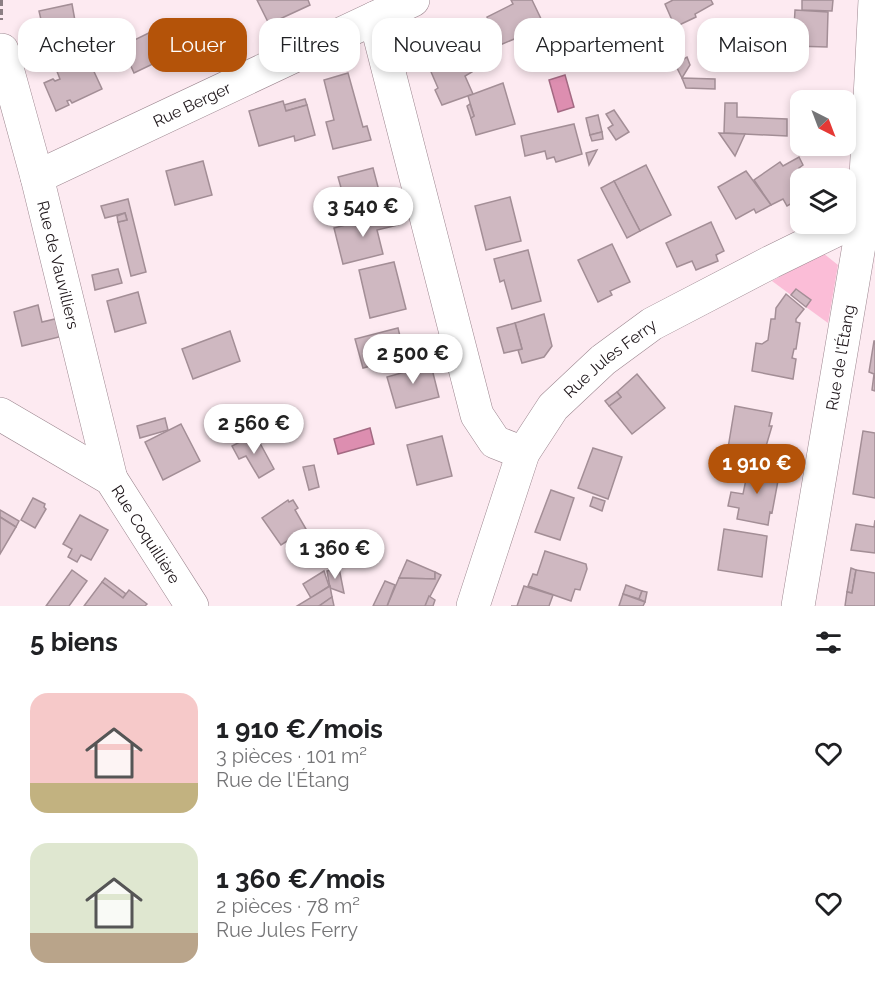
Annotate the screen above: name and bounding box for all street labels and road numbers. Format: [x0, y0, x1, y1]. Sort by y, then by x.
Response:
street label: Rue Berger [150, 78, 234, 131]
street label: Rue de Vauvilliers [33, 199, 83, 331]
street label: Rue de l'Étang [822, 303, 859, 412]
street label: Rue Jules Ferry [560, 315, 660, 402]
street label: Rue Coquillière [107, 482, 184, 587]

